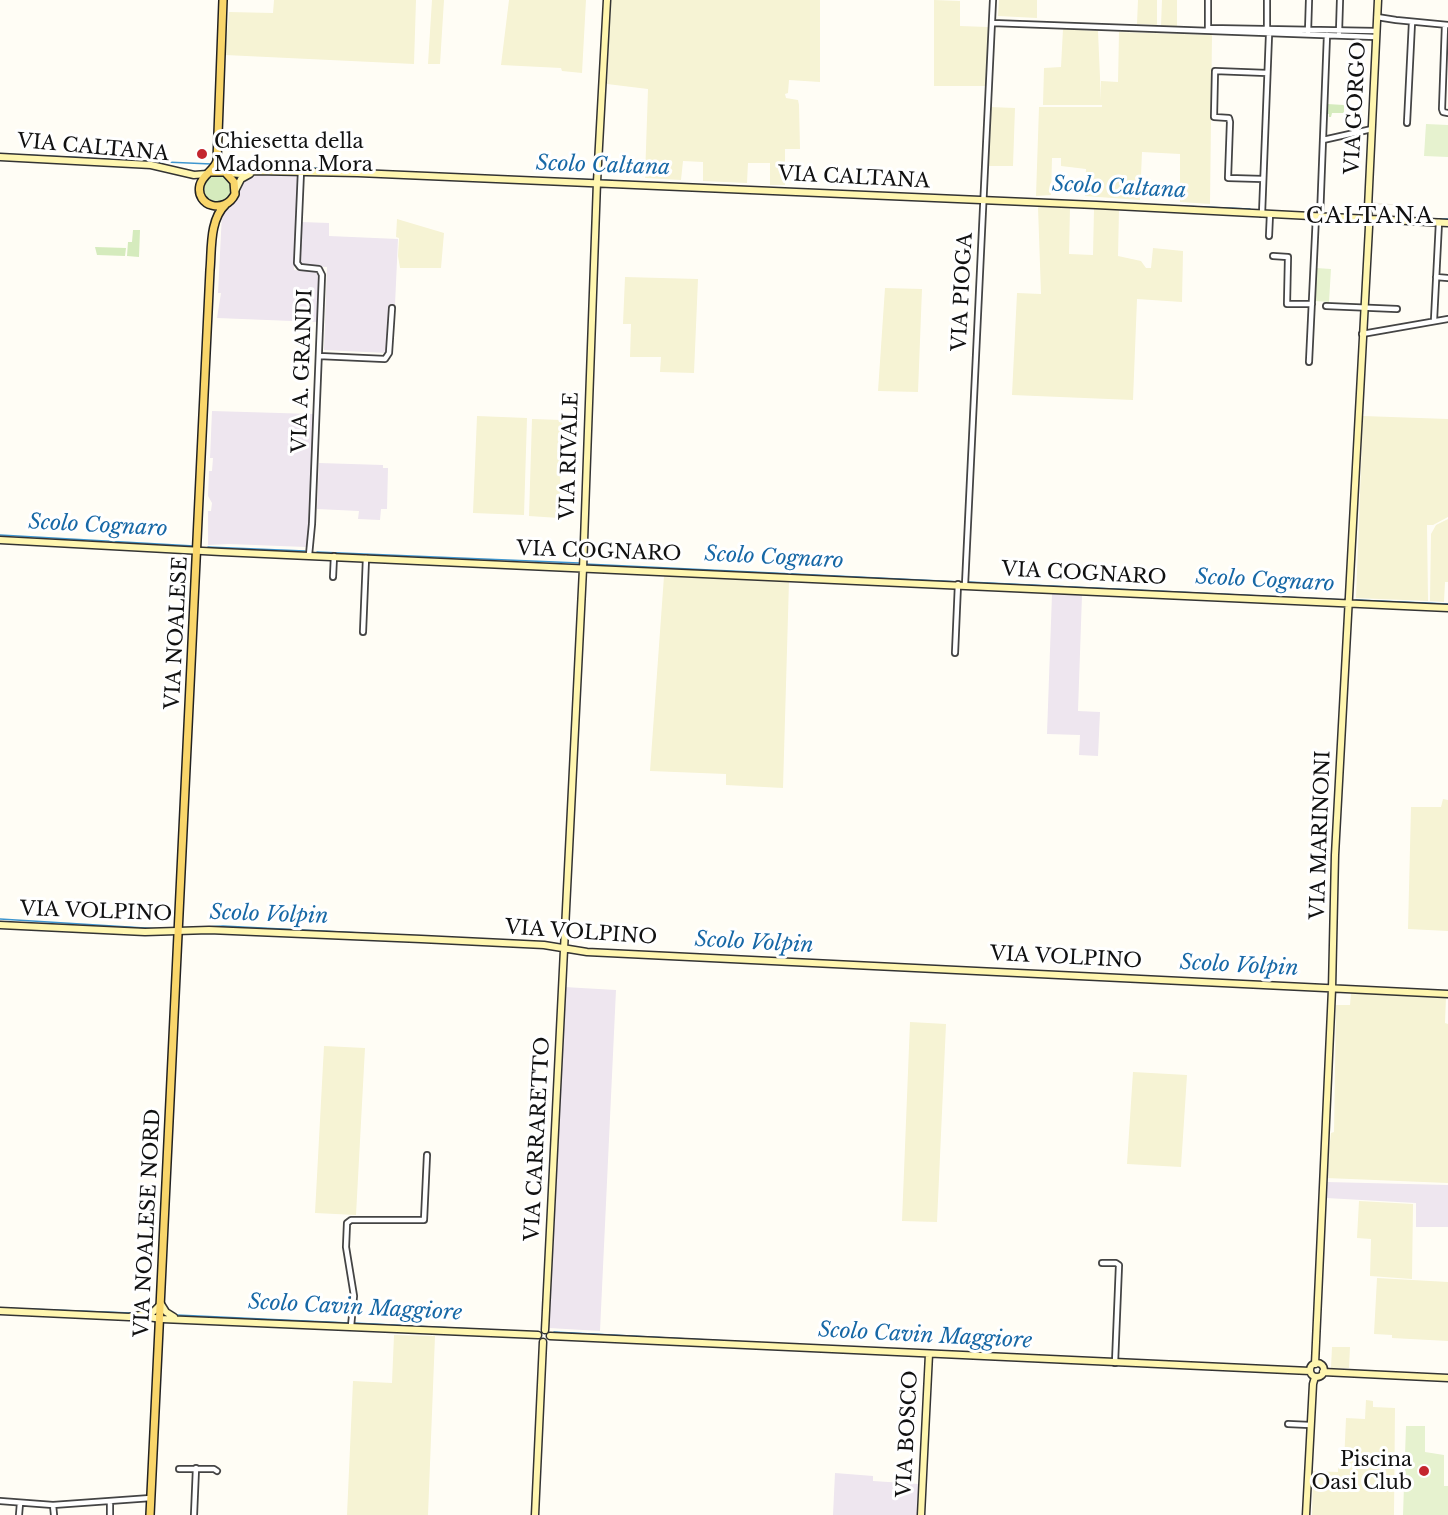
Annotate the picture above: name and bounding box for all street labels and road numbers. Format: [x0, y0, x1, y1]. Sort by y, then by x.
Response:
street label: VIA GORGO [1341, 41, 1371, 175]
street label: VIA CALTANA [16, 129, 170, 167]
street label: VIA CALTANA [777, 162, 931, 194]
street label: VIA PIOGA [948, 232, 978, 352]
street label: VIA A. GRANDI [288, 289, 318, 453]
street label: VIA RIVALE [556, 392, 584, 520]
street label: VIA COGNARO [516, 537, 682, 567]
street label: VIA NOALESE [161, 556, 193, 710]
street label: VIA COGNARO [1001, 558, 1167, 590]
street label: VIA MARINONI [1306, 750, 1336, 920]
street label: VIA VOLPINO [20, 897, 172, 927]
street label: VIA VOLPINO [504, 916, 658, 950]
street label: VIA VOLPINO [989, 942, 1143, 974]
street label: VIA CARRARETTO [521, 1036, 555, 1242]
street label: VIA NOALESE NORD [130, 1108, 166, 1338]
street label: VIA BOSCO [893, 1370, 923, 1498]

